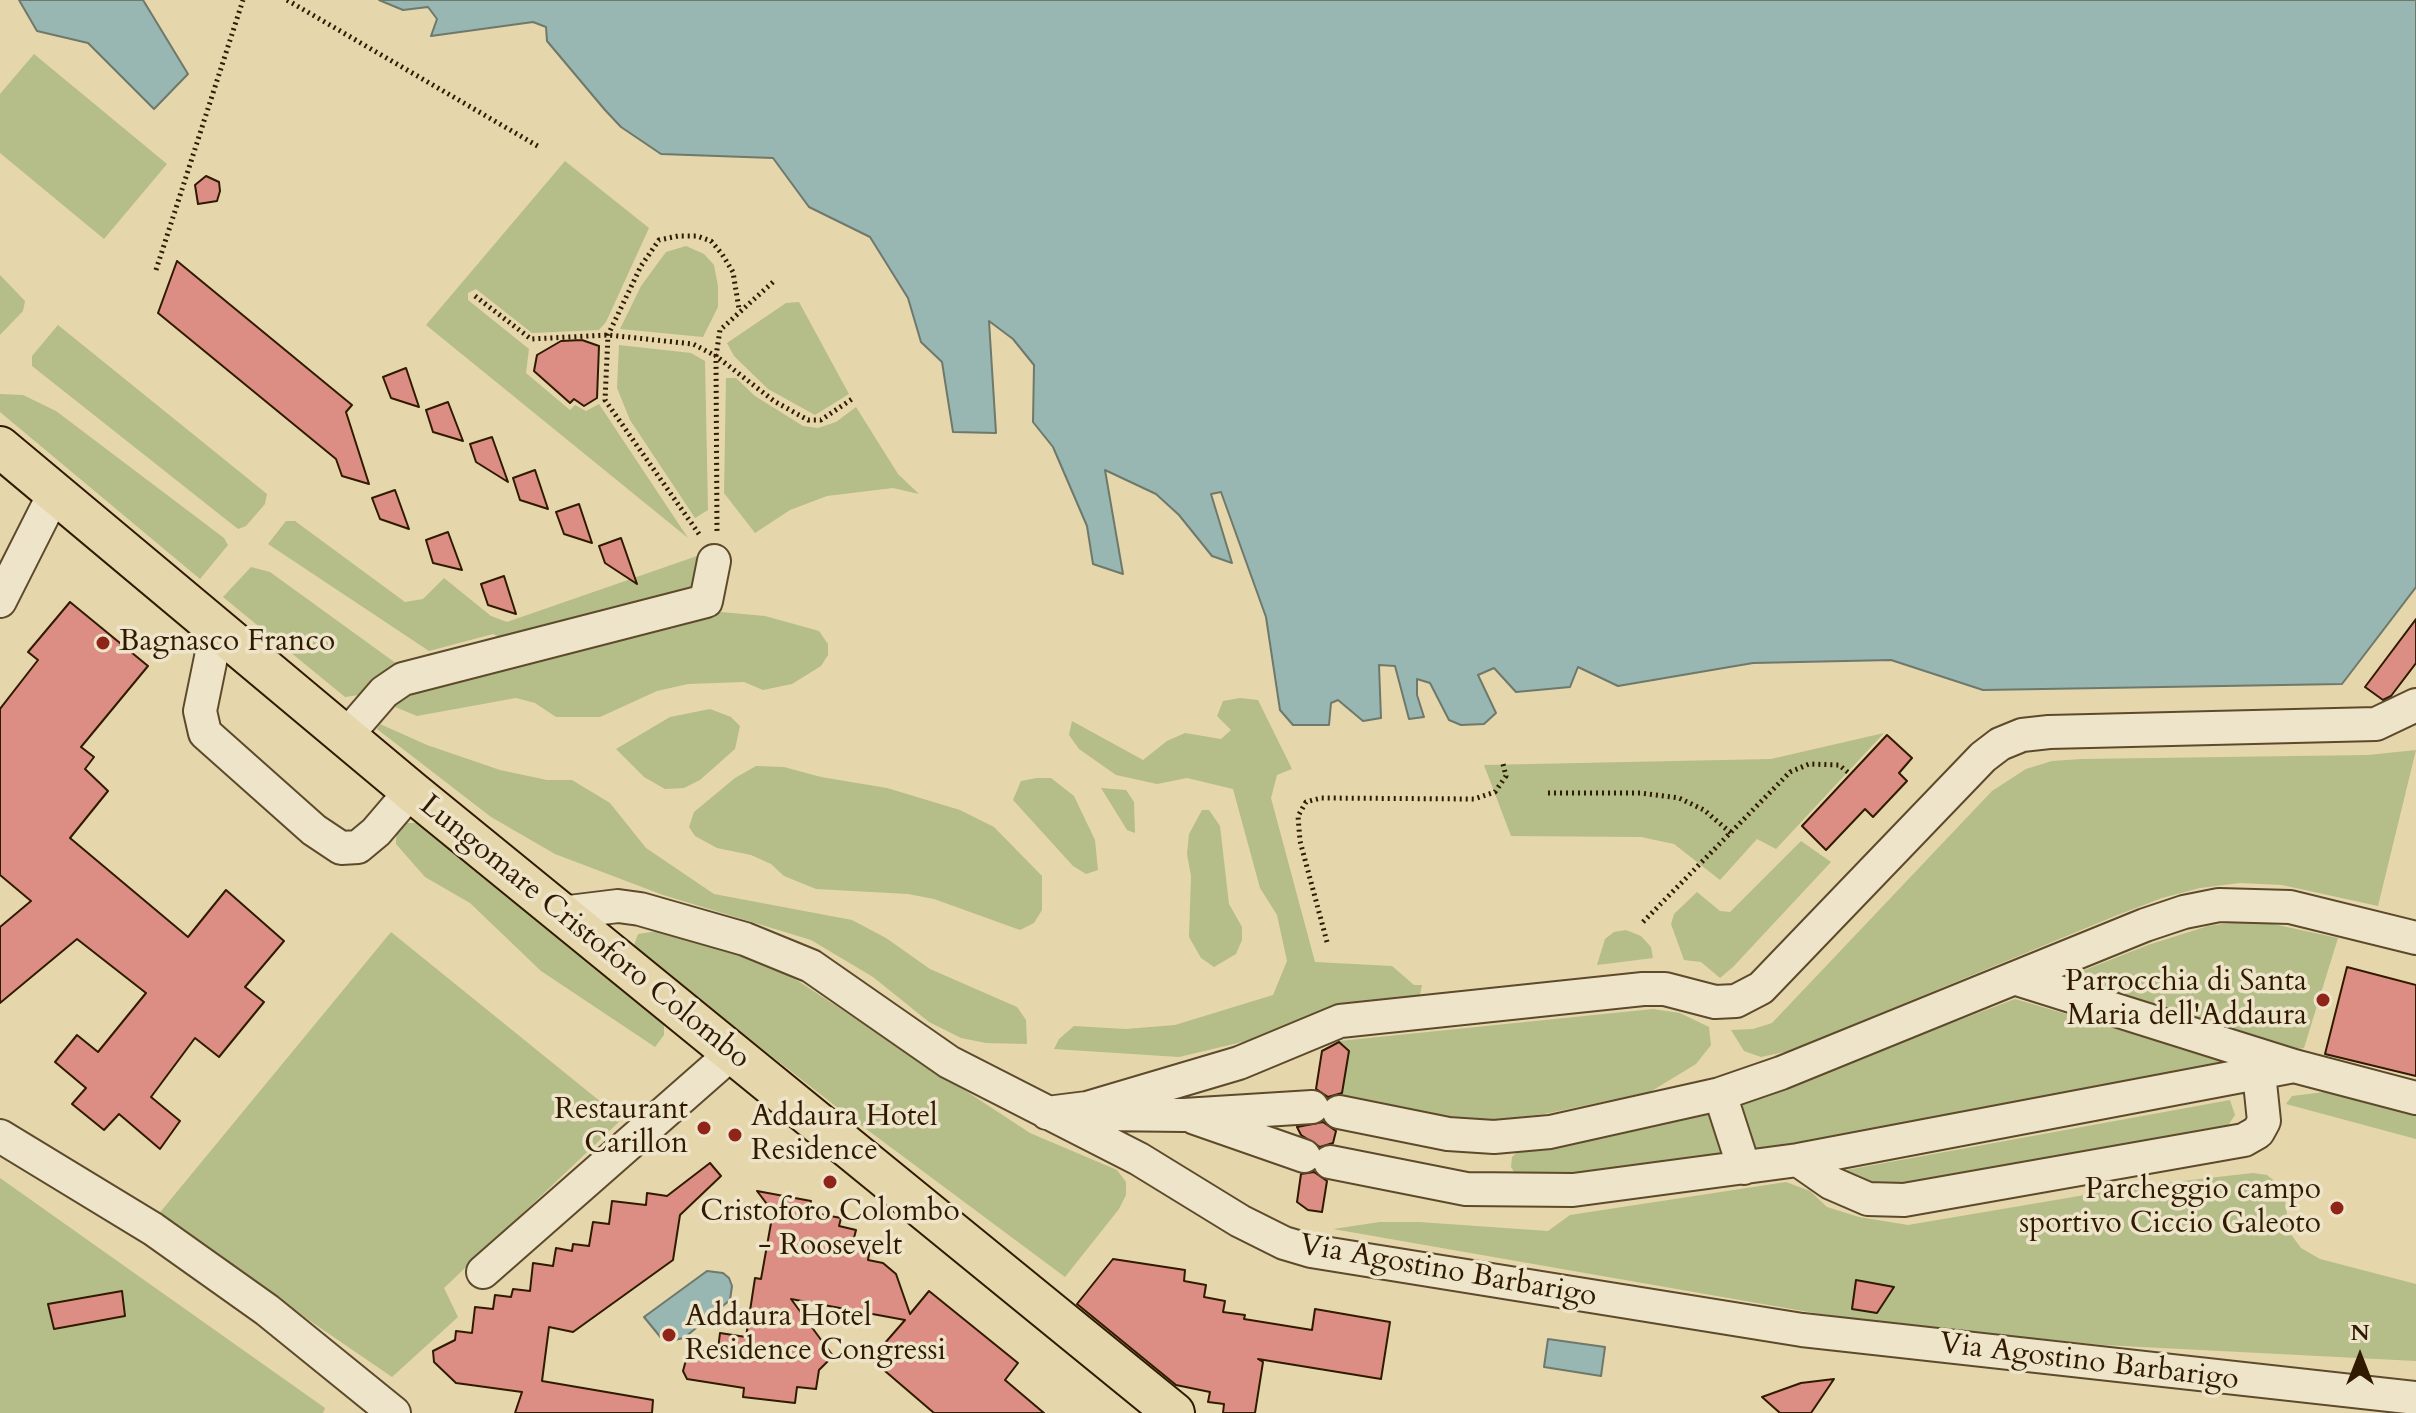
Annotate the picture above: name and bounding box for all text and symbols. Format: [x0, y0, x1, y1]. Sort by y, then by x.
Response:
place label: Bagnasco Franco [119, 625, 335, 661]
marker: Bagnasco Franco [94, 634, 112, 652]
street label: Lungomare Cristoforo Colombo [411, 788, 757, 1078]
place label: Parrocchia di Santa Maria dell'Addaura [2065, 965, 2307, 1036]
marker: Parrocchia di Santa Maria dell'Addaura [2314, 991, 2332, 1009]
place label: Restaurant Carillon [554, 1093, 688, 1164]
place label: Addaura Hotel Residence [751, 1100, 938, 1170]
marker: Restaurant Carillon [695, 1119, 713, 1137]
marker: Addaura Hotel Residence [726, 1126, 744, 1144]
marker: Cristoforo Colombo - Roosevelt [821, 1173, 839, 1191]
place label: Parcheggio campo sportivo Ciccio Galeoto [2019, 1173, 2321, 1244]
place label: Cristoforo Colombo - Roosevelt [700, 1195, 960, 1266]
marker: Parcheggio campo sportivo Ciccio Galeoto [2328, 1199, 2346, 1217]
street label: Via Agostino Barbarigo [1297, 1228, 1599, 1316]
place label: Addaura Hotel Residence Congressi [685, 1300, 946, 1370]
north arrow [2320, 1317, 2400, 1397]
text: N [2350, 1318, 2370, 1348]
marker: Addaura Hotel Residence Congressi [660, 1326, 678, 1344]
street label: Via Agostino Barbarigo [1937, 1327, 2241, 1399]

